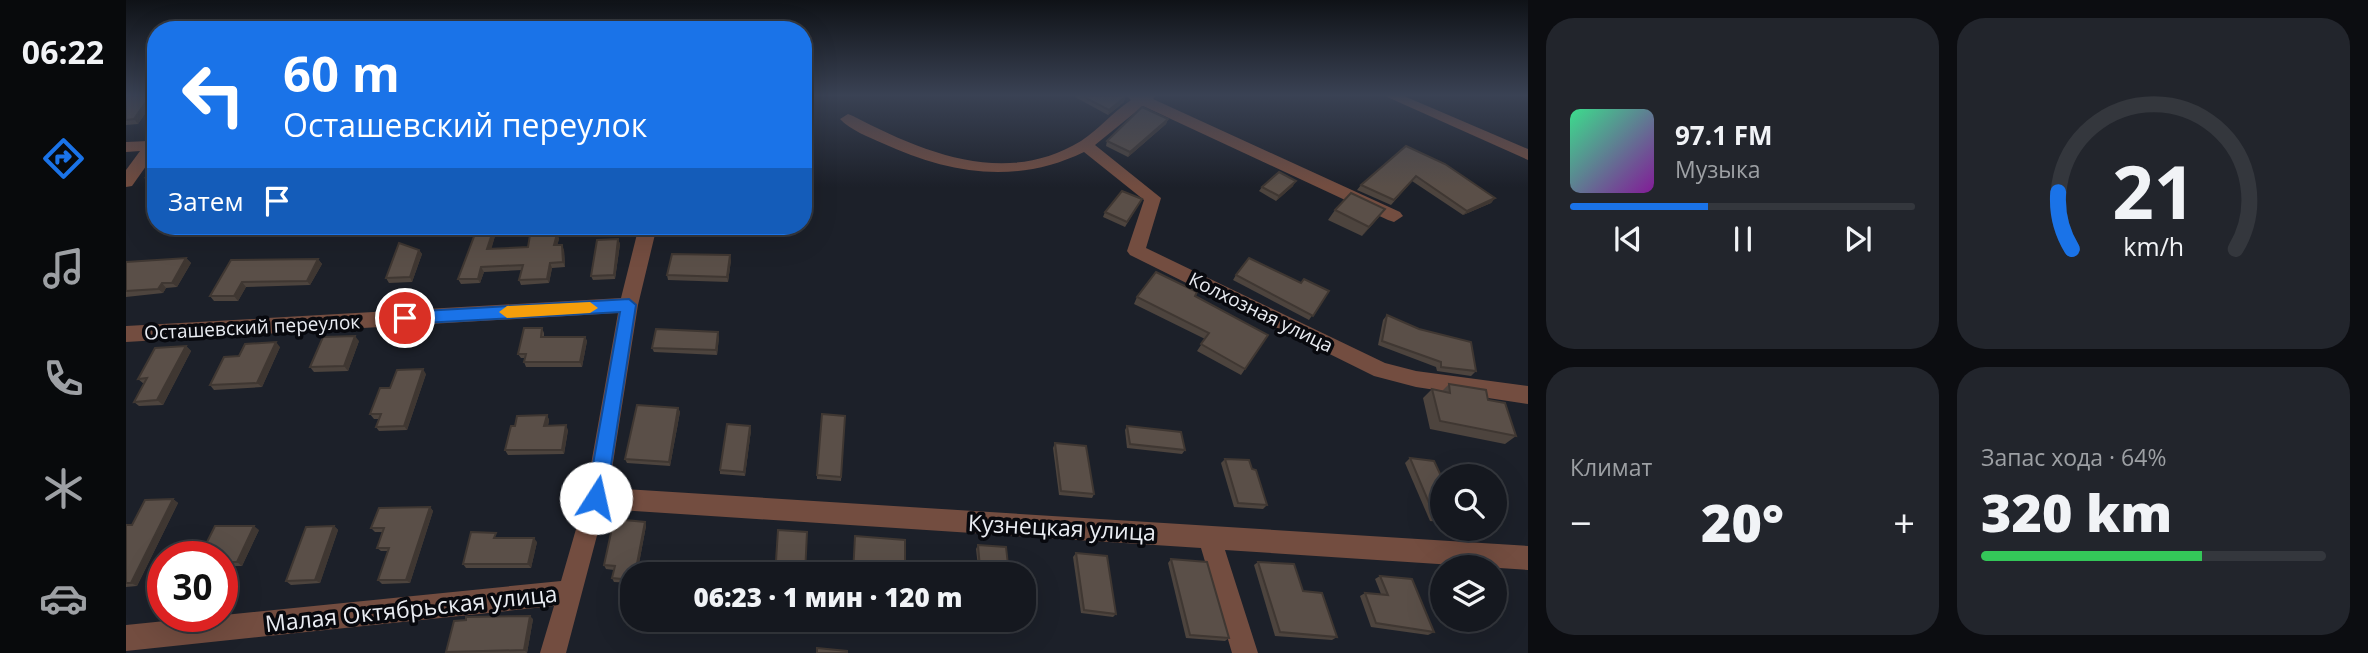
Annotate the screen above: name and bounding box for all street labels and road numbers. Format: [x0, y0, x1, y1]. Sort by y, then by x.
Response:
street label: Колхозная улица [1185, 266, 1337, 358]
street label: Осташевский переулок [143, 308, 361, 346]
street label: Кузнецкая улица [967, 506, 1157, 548]
street label: Малая Октябрьская улица [263, 577, 559, 639]

